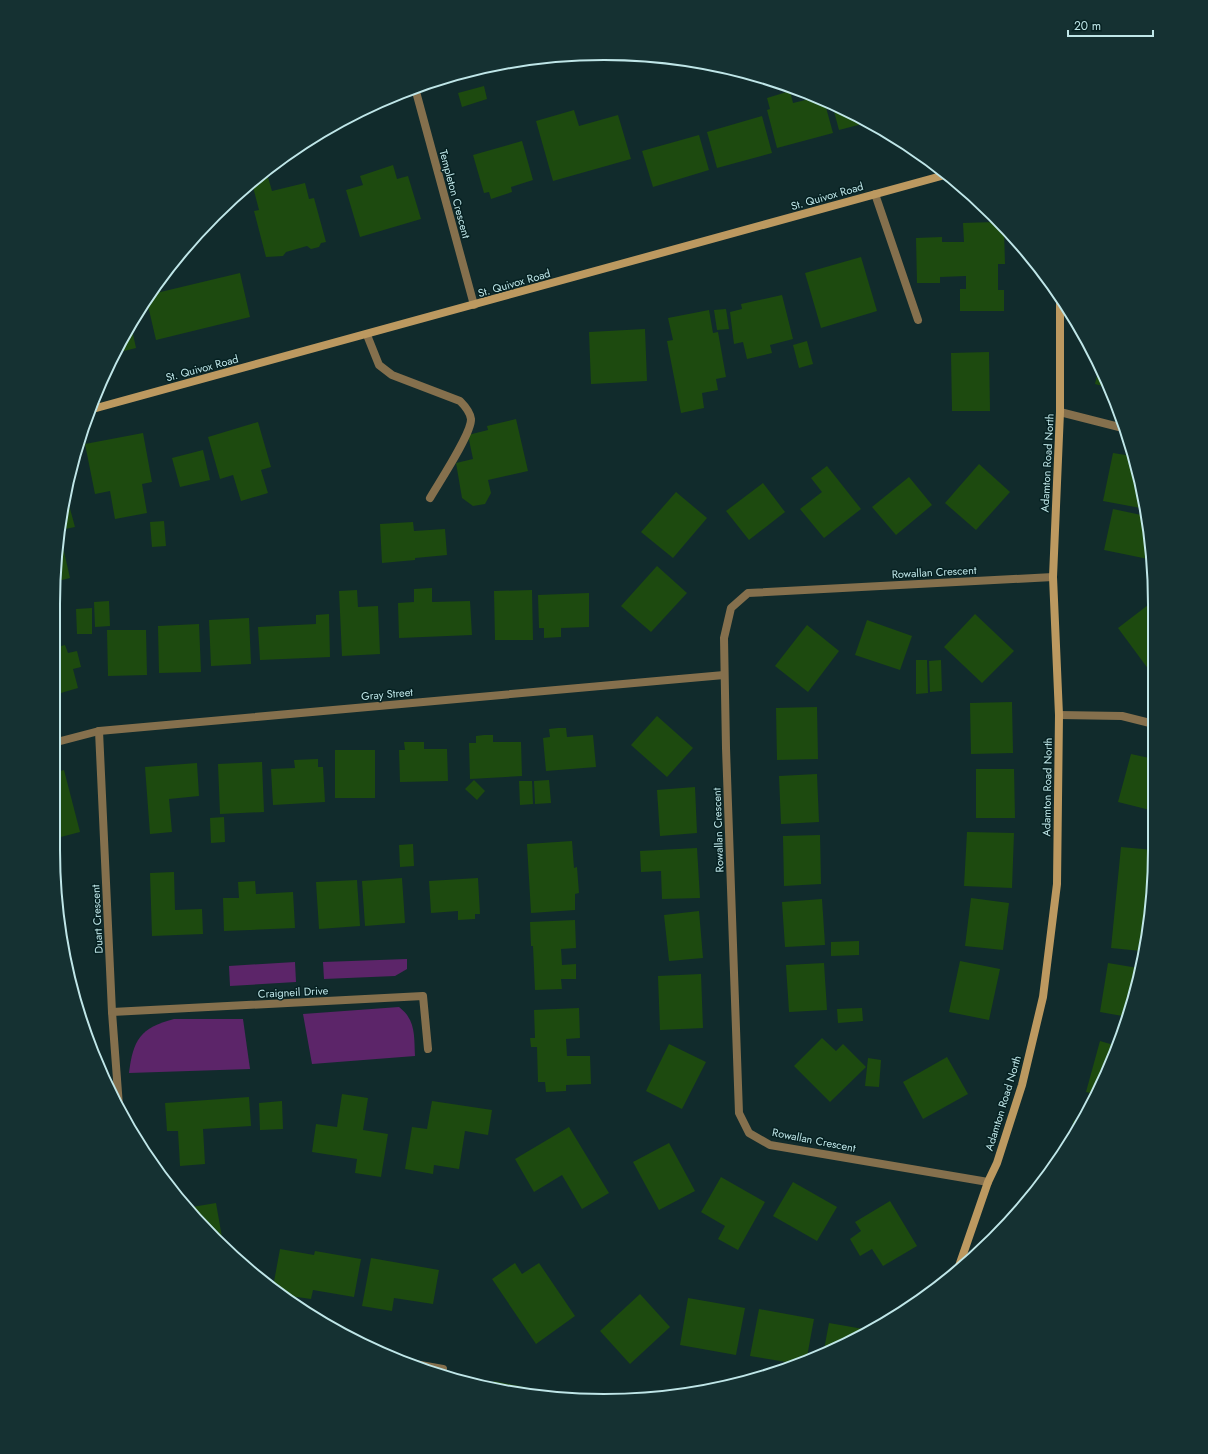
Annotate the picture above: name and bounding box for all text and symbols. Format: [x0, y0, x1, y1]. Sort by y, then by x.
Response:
scale bar [1068, 12, 1153, 38]
text: 20 m [1074, 17, 1101, 35]
street label: Templeton Crescent [435, 148, 475, 240]
street label: St. Quivox Road [789, 178, 865, 214]
street label: St. Quivox Road [476, 265, 552, 301]
street label: St. Quivox Road [164, 351, 240, 385]
street label: Adamton Road North [1036, 413, 1058, 513]
street label: Rowallan Crescent [891, 562, 977, 582]
street label: Gray Street [360, 684, 414, 704]
street label: Adamton Road North [1038, 737, 1056, 837]
street label: Rowallan Crescent [709, 787, 727, 873]
street label: Duart Crescent [87, 884, 107, 954]
street label: Craigneil Drive [257, 982, 329, 1002]
street label: Adamton Road North [981, 1053, 1025, 1153]
street label: Rowallan Crescent [771, 1124, 857, 1156]

